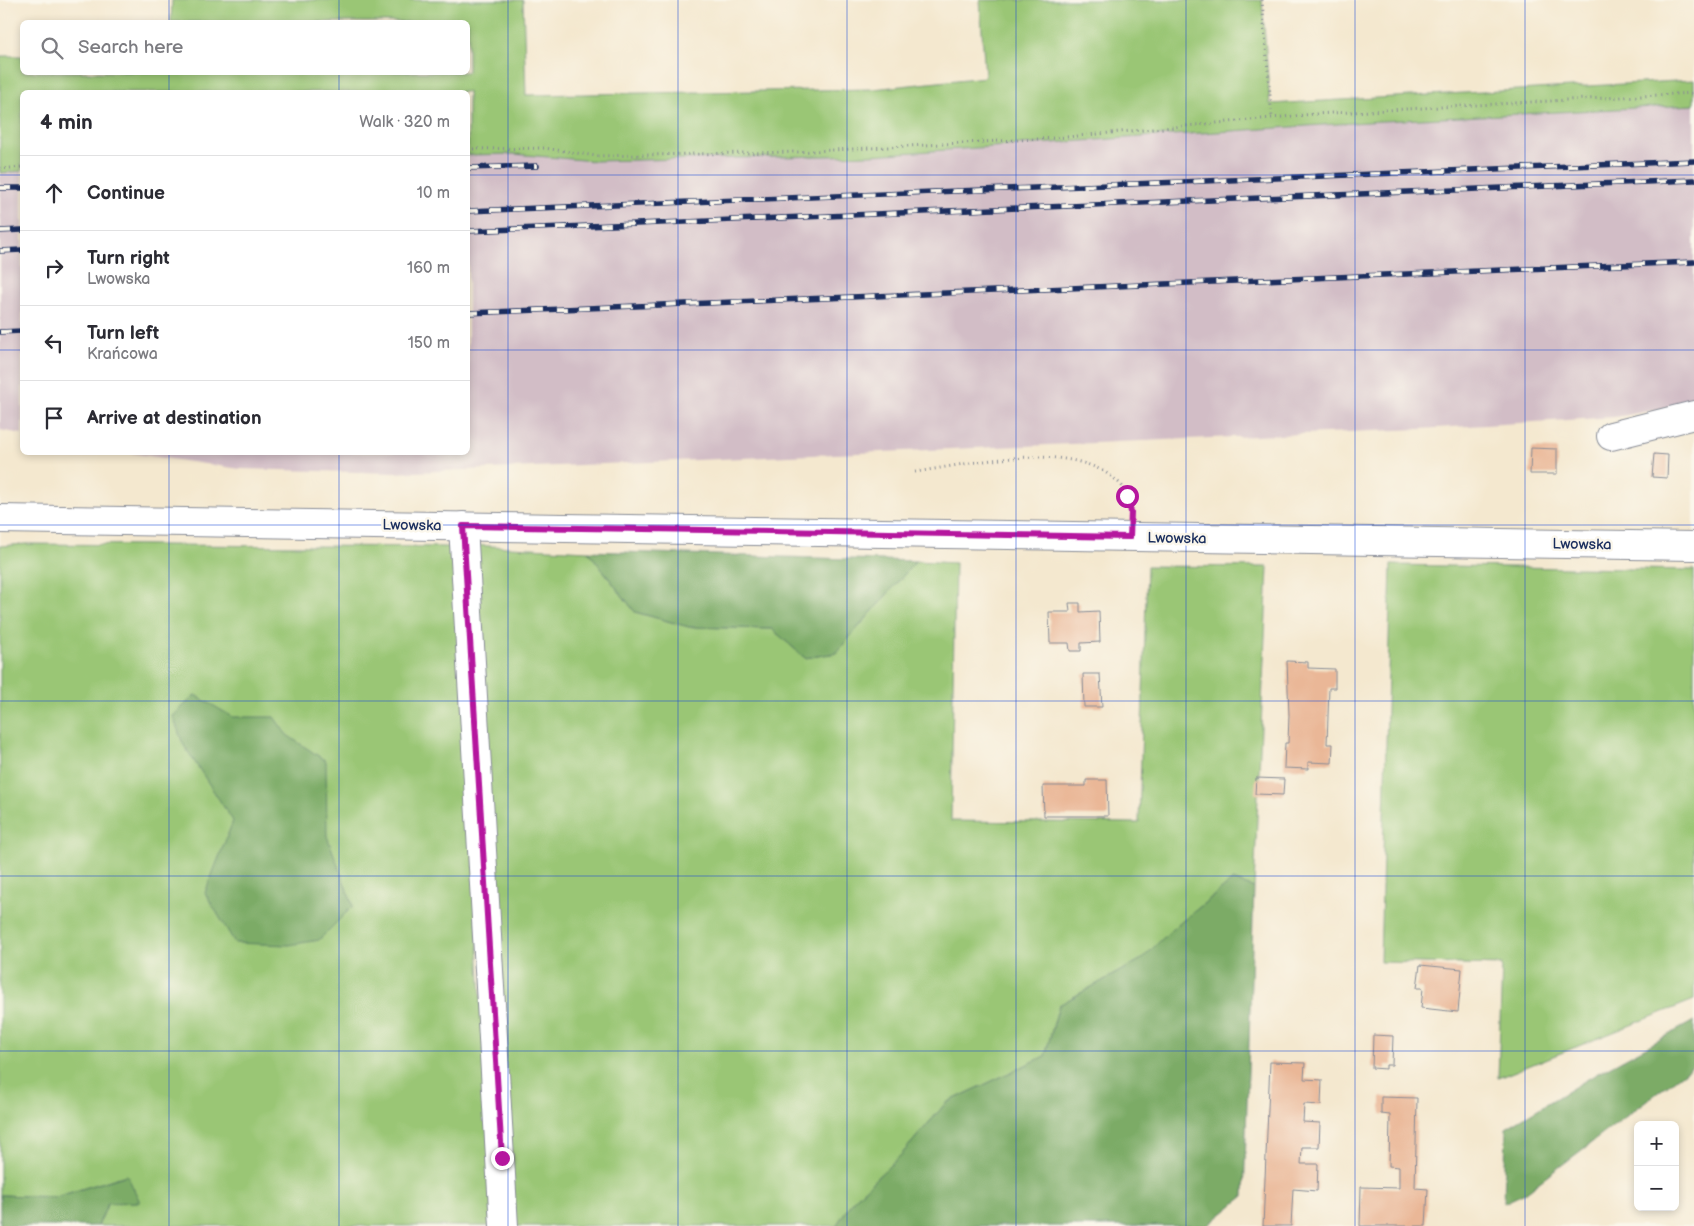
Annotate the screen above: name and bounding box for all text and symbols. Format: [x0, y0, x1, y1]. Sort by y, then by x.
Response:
search box [20, 20, 470, 75]
icon: search [38, 34, 66, 62]
text: Search here [78, 36, 183, 59]
text: 4 min [40, 110, 93, 135]
text: Walk · 320 m [359, 113, 450, 132]
icon: ahead [40, 179, 68, 207]
text: Continue [87, 182, 165, 205]
text: 10 m [417, 184, 450, 203]
text: Turn right [87, 247, 170, 270]
icon: right [40, 254, 68, 282]
text: 160 m [407, 259, 450, 278]
text: Lwowska [87, 270, 150, 289]
text: Turn left [87, 322, 159, 345]
icon: left [40, 329, 68, 357]
text: 150 m [408, 334, 450, 353]
text: Krańcowa [87, 345, 158, 364]
icon: arrive [40, 404, 68, 432]
text: Arrive at destination [87, 407, 262, 430]
route start [1116, 485, 1139, 508]
street label: Lwowska [382, 515, 442, 536]
street label: Lwowska [1147, 528, 1207, 549]
street label: Lwowska [1552, 534, 1612, 555]
map controls [1634, 1121, 1679, 1211]
button: + [1634, 1121, 1679, 1166]
route end [491, 1147, 514, 1170]
button: − [1634, 1166, 1679, 1211]

